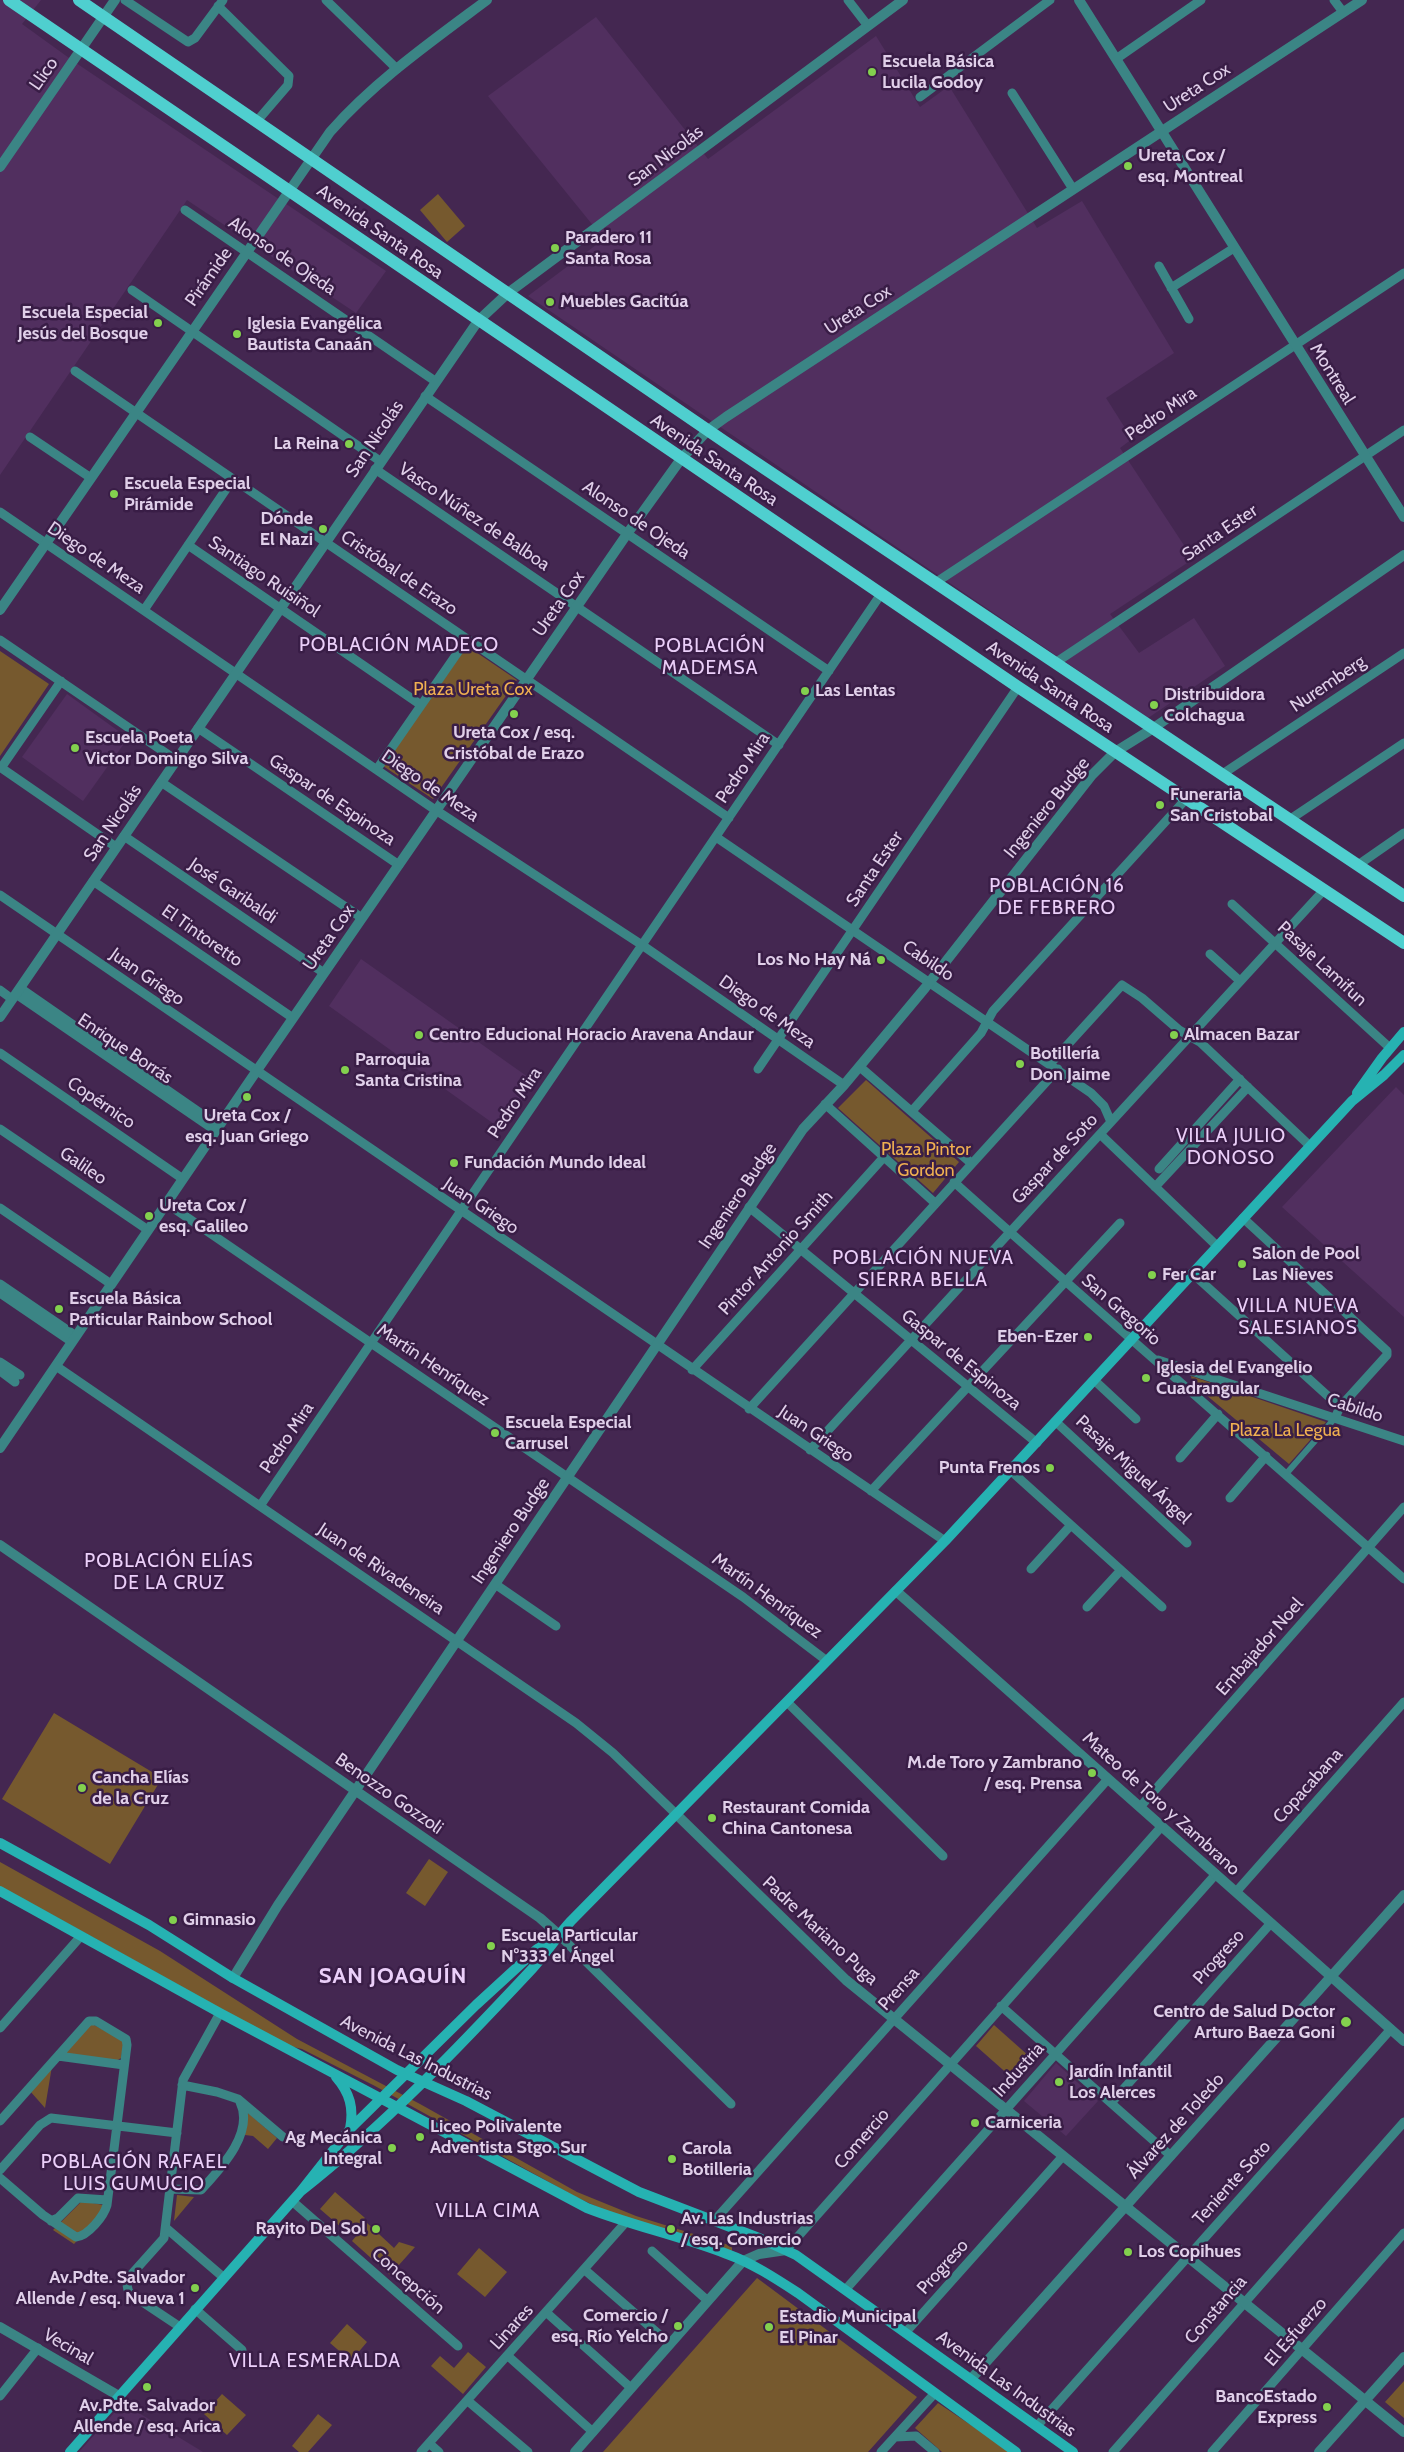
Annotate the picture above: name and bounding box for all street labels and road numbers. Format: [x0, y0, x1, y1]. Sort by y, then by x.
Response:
street label: Llico [25, 53, 63, 95]
street label: Ureta Cox [1160, 58, 1234, 118]
street label: San Nicolás [624, 121, 708, 191]
street label: Avenida Santa Rosa [313, 180, 447, 284]
street label: Alonso de Ojeda [224, 212, 340, 300]
street label: Pirámide [181, 243, 237, 311]
street label: Ureta Cox [821, 280, 895, 340]
street label: Montreal [1305, 340, 1359, 408]
street label: Pedro Mira [1121, 382, 1201, 446]
street label: San Nicolás [341, 397, 409, 481]
street label: Avenida Santa Rosa [646, 409, 782, 511]
street label: Vasco Núñez de Balboa [394, 458, 554, 576]
street label: Alonso de Ojeda [578, 476, 694, 564]
street label: Santa Ester [1178, 500, 1262, 566]
street label: Diego de Meza [43, 517, 149, 599]
street label: Cristóbal de Erazo [337, 526, 461, 620]
street label: Santiago Ruisiñol [204, 532, 324, 622]
street label: Ureta Cox [529, 567, 589, 641]
street label: Avenida Santa Rosa [982, 636, 1118, 738]
street label: Nuremberg [1286, 651, 1370, 717]
street label: Pedro Mira [711, 728, 775, 808]
street label: Diego de Meza [377, 745, 483, 827]
street label: Gaspar de Espinoza [265, 750, 399, 850]
street label: Ingeniero Budge [1000, 753, 1094, 863]
street label: San Nicolás [79, 781, 147, 865]
street label: Santa Ester [842, 827, 908, 911]
street label: José Garibaldi [185, 854, 281, 928]
street label: El Tintoretto [157, 900, 247, 972]
street label: Ureta Cox [299, 901, 359, 975]
street label: Pasaje Lamifun [1273, 917, 1371, 1011]
street label: Cabildo [898, 936, 958, 986]
street label: Juan Griego [106, 943, 188, 1011]
street label: Diego de Meza [715, 971, 819, 1053]
street label: Enrique Borrás [73, 1009, 177, 1089]
street label: Pedro Mira [483, 1063, 547, 1143]
street label: Copérnico [63, 1072, 139, 1134]
street label: Gaspar de Soto [1008, 1109, 1102, 1209]
street label: Ingeniero Budge [695, 1139, 781, 1253]
street label: Galileo [55, 1142, 111, 1190]
street label: Juan Griego [439, 1173, 523, 1239]
street label: Pintor Antonio Smith [714, 1186, 838, 1320]
street label: San Gregorio [1077, 1270, 1165, 1350]
street label: Gaspar de Espinoza [897, 1305, 1025, 1415]
street label: Martín Henríquez [373, 1319, 493, 1411]
street label: Cabildo [1324, 1389, 1386, 1427]
street label: Pedro Mira [255, 1398, 319, 1478]
street label: Juan Griego [774, 1401, 858, 1467]
street label: Pasaje Miguel Ángel [1071, 1411, 1195, 1529]
street label: Ingeniero Budge [468, 1474, 554, 1588]
street label: Juan de Rivadeneira [314, 1519, 448, 1619]
street label: Martín Henríquez [708, 1549, 826, 1643]
street label: Embajador Noel [1212, 1594, 1308, 1700]
street label: Mateo de Toro y Zambrano [1078, 1728, 1244, 1880]
street label: Copacabana [1269, 1744, 1347, 1828]
street label: Benozzo Gozzoli [331, 1749, 447, 1839]
street label: Padre Mariano Puga [758, 1872, 882, 1990]
street label: Progreso [1189, 1925, 1249, 1989]
street label: Prensa [874, 1963, 924, 2015]
street label: Avenida Las Industrias [337, 2010, 495, 2106]
street label: Industria [989, 2038, 1049, 2102]
street label: Álvarez de Toledo [1123, 2069, 1229, 2183]
street label: Comercio [830, 2104, 894, 2174]
street label: Teniente Soto [1189, 2136, 1275, 2230]
street label: Progreso [913, 2235, 973, 2299]
street label: Concepción [367, 2243, 449, 2319]
street label: Constancia [1180, 2271, 1252, 2349]
street label: El Esfuerzo [1260, 2293, 1332, 2371]
street label: Linares [486, 2300, 538, 2354]
street label: Vecinal [39, 2324, 97, 2370]
street label: Avenida Las Industrias [932, 2326, 1080, 2442]

